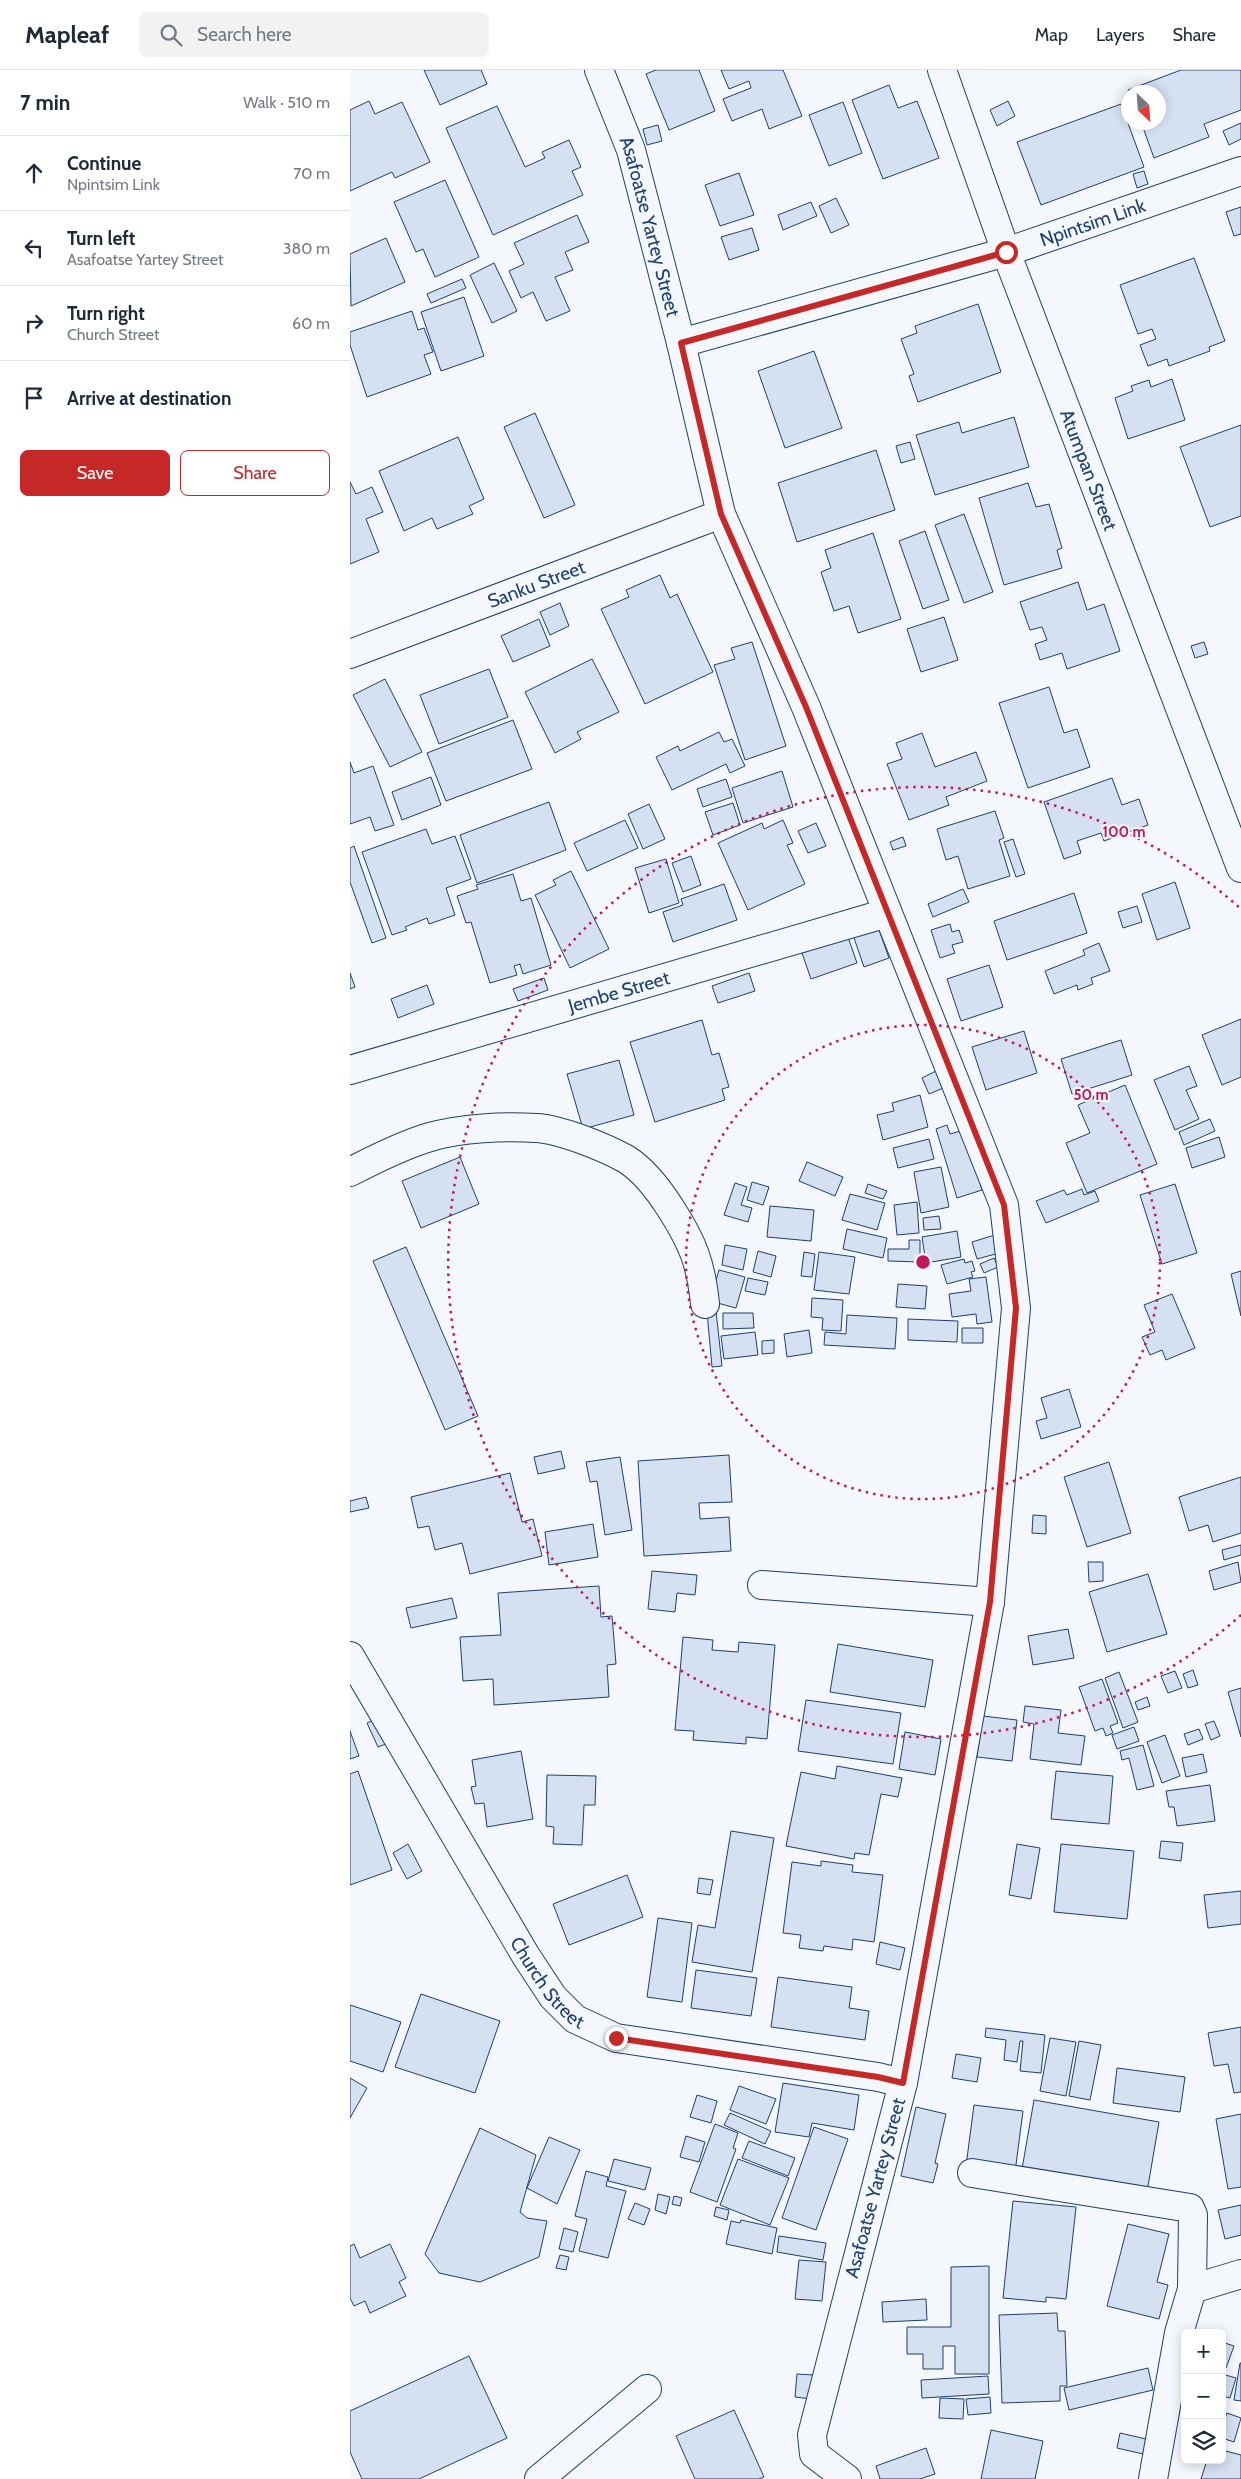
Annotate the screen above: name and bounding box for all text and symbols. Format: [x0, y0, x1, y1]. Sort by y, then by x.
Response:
search box [139, 12, 489, 57]
text: Mapleaf [25, 20, 109, 49]
icon: search [157, 21, 185, 49]
text: Search here [197, 23, 291, 46]
text: Map [1035, 24, 1068, 46]
text: Layers [1096, 24, 1145, 46]
text: Share [1173, 24, 1216, 46]
north arrow [1121, 85, 1166, 130]
text: 7 min [20, 90, 70, 115]
text: Walk · 510 m [243, 93, 330, 112]
street label: Asafoatse Yartey Street [615, 133, 685, 320]
text: Continue [67, 152, 141, 175]
icon: ahead [20, 159, 48, 187]
text: 70 m [293, 164, 330, 183]
text: Npintsim Link [67, 175, 160, 194]
street label: Npintsim Link [1037, 193, 1149, 251]
text: Turn left [67, 227, 135, 250]
icon: left [20, 234, 48, 262]
text: 380 m [283, 239, 330, 258]
route start [995, 241, 1018, 264]
text: Asafoatse Yartey Street [67, 250, 223, 269]
text: Turn right [67, 302, 145, 325]
icon: right [20, 309, 48, 337]
text: 60 m [292, 314, 330, 333]
text: Church Street [67, 325, 159, 344]
icon: arrive [20, 384, 48, 412]
text: Arrive at destination [67, 387, 231, 410]
street label: Atumpan Street [1056, 406, 1123, 534]
button: Save [20, 450, 170, 496]
button: Share [180, 450, 330, 496]
street label: Sanku Street [484, 555, 589, 613]
text: 100 m [1102, 823, 1146, 841]
street label: Jembe Street [564, 966, 673, 1017]
text: 50 m [1073, 1086, 1109, 1104]
centre of rings [914, 1253, 932, 1271]
street label: Church Street [506, 1932, 588, 2033]
route end [605, 2027, 628, 2050]
street label: Asafoatse Yartey Street [840, 2095, 910, 2281]
map controls [1181, 2329, 1226, 2464]
button: + [1181, 2329, 1226, 2374]
button: − [1181, 2374, 1226, 2419]
button: layers [1181, 2419, 1226, 2464]

